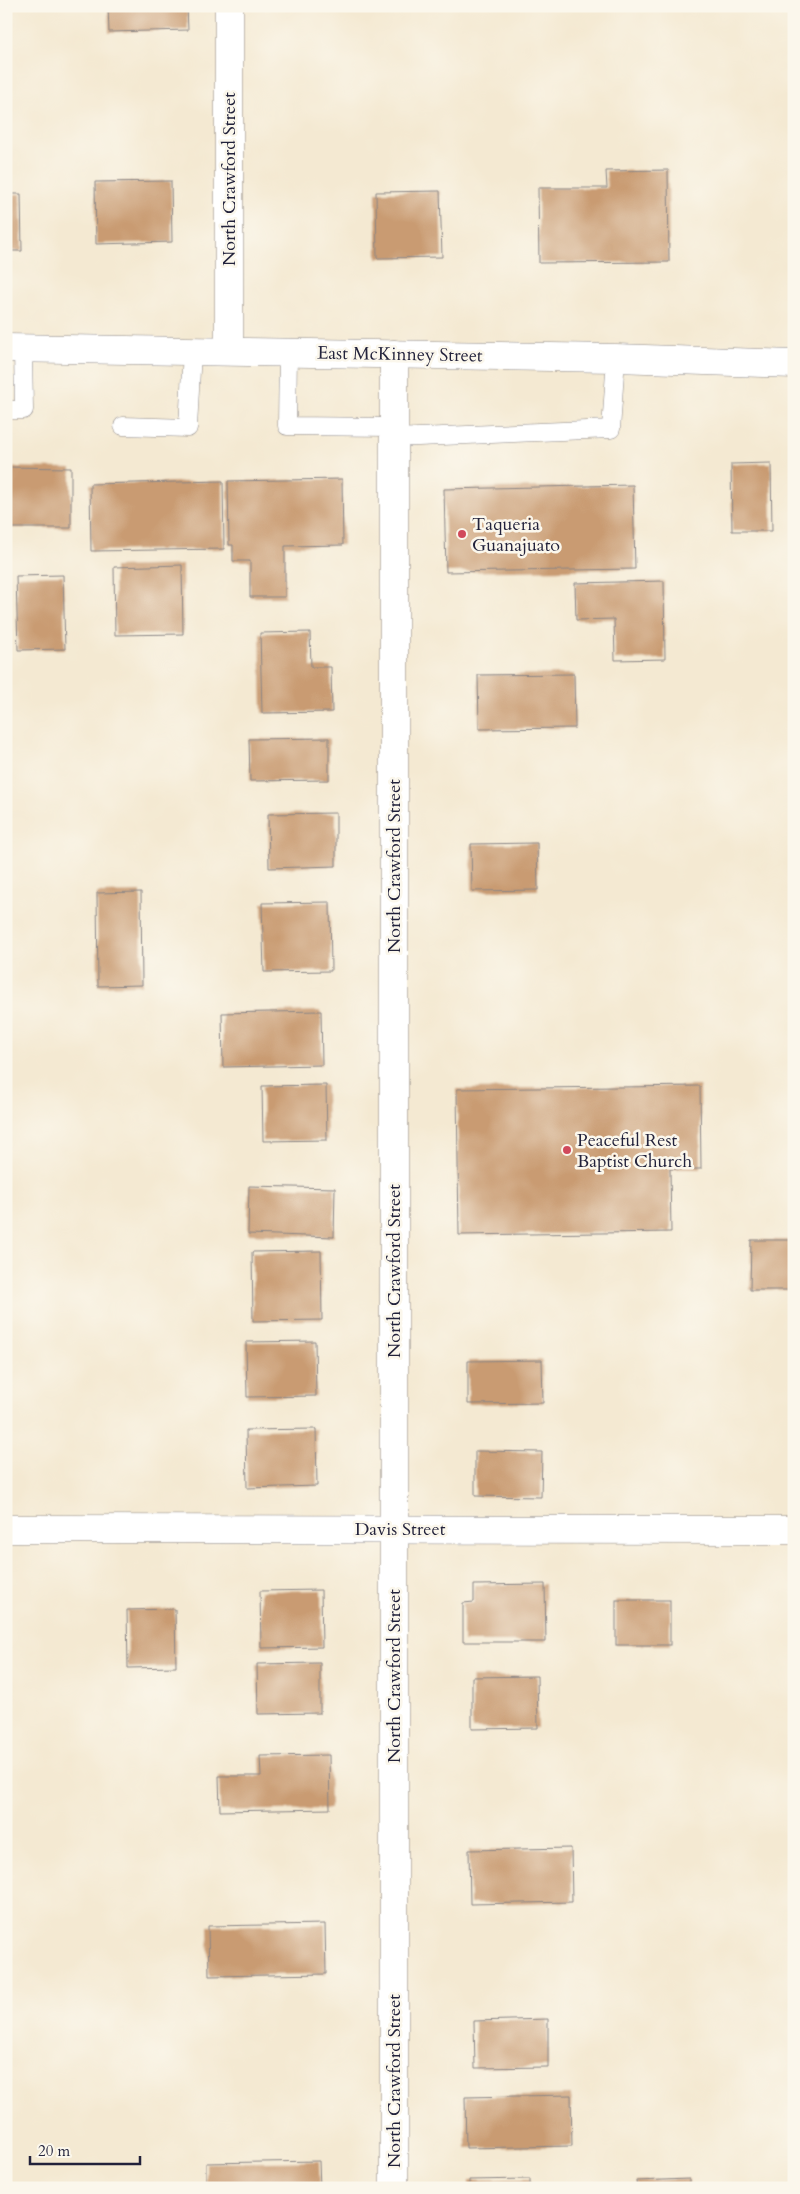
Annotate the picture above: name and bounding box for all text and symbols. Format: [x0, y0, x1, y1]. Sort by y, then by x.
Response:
street label: North Crawford Street [217, 92, 242, 266]
street label: East McKinney Street [317, 341, 483, 368]
place label: Taqueria Guanajuato [472, 512, 560, 558]
marker: Taqueria Guanajuato [456, 528, 468, 540]
street label: North Crawford Street [382, 779, 407, 953]
place label: Peaceful Rest Baptist Church [577, 1128, 692, 1174]
marker: Peaceful Rest Baptist Church [561, 1144, 573, 1156]
street label: North Crawford Street [382, 1184, 407, 1358]
street label: Davis Street [355, 1517, 446, 1542]
street label: North Crawford Street [382, 1589, 407, 1763]
street label: North Crawford Street [382, 1994, 407, 2168]
scale bar [30, 2134, 140, 2166]
text: 20 m [38, 2141, 70, 2161]

